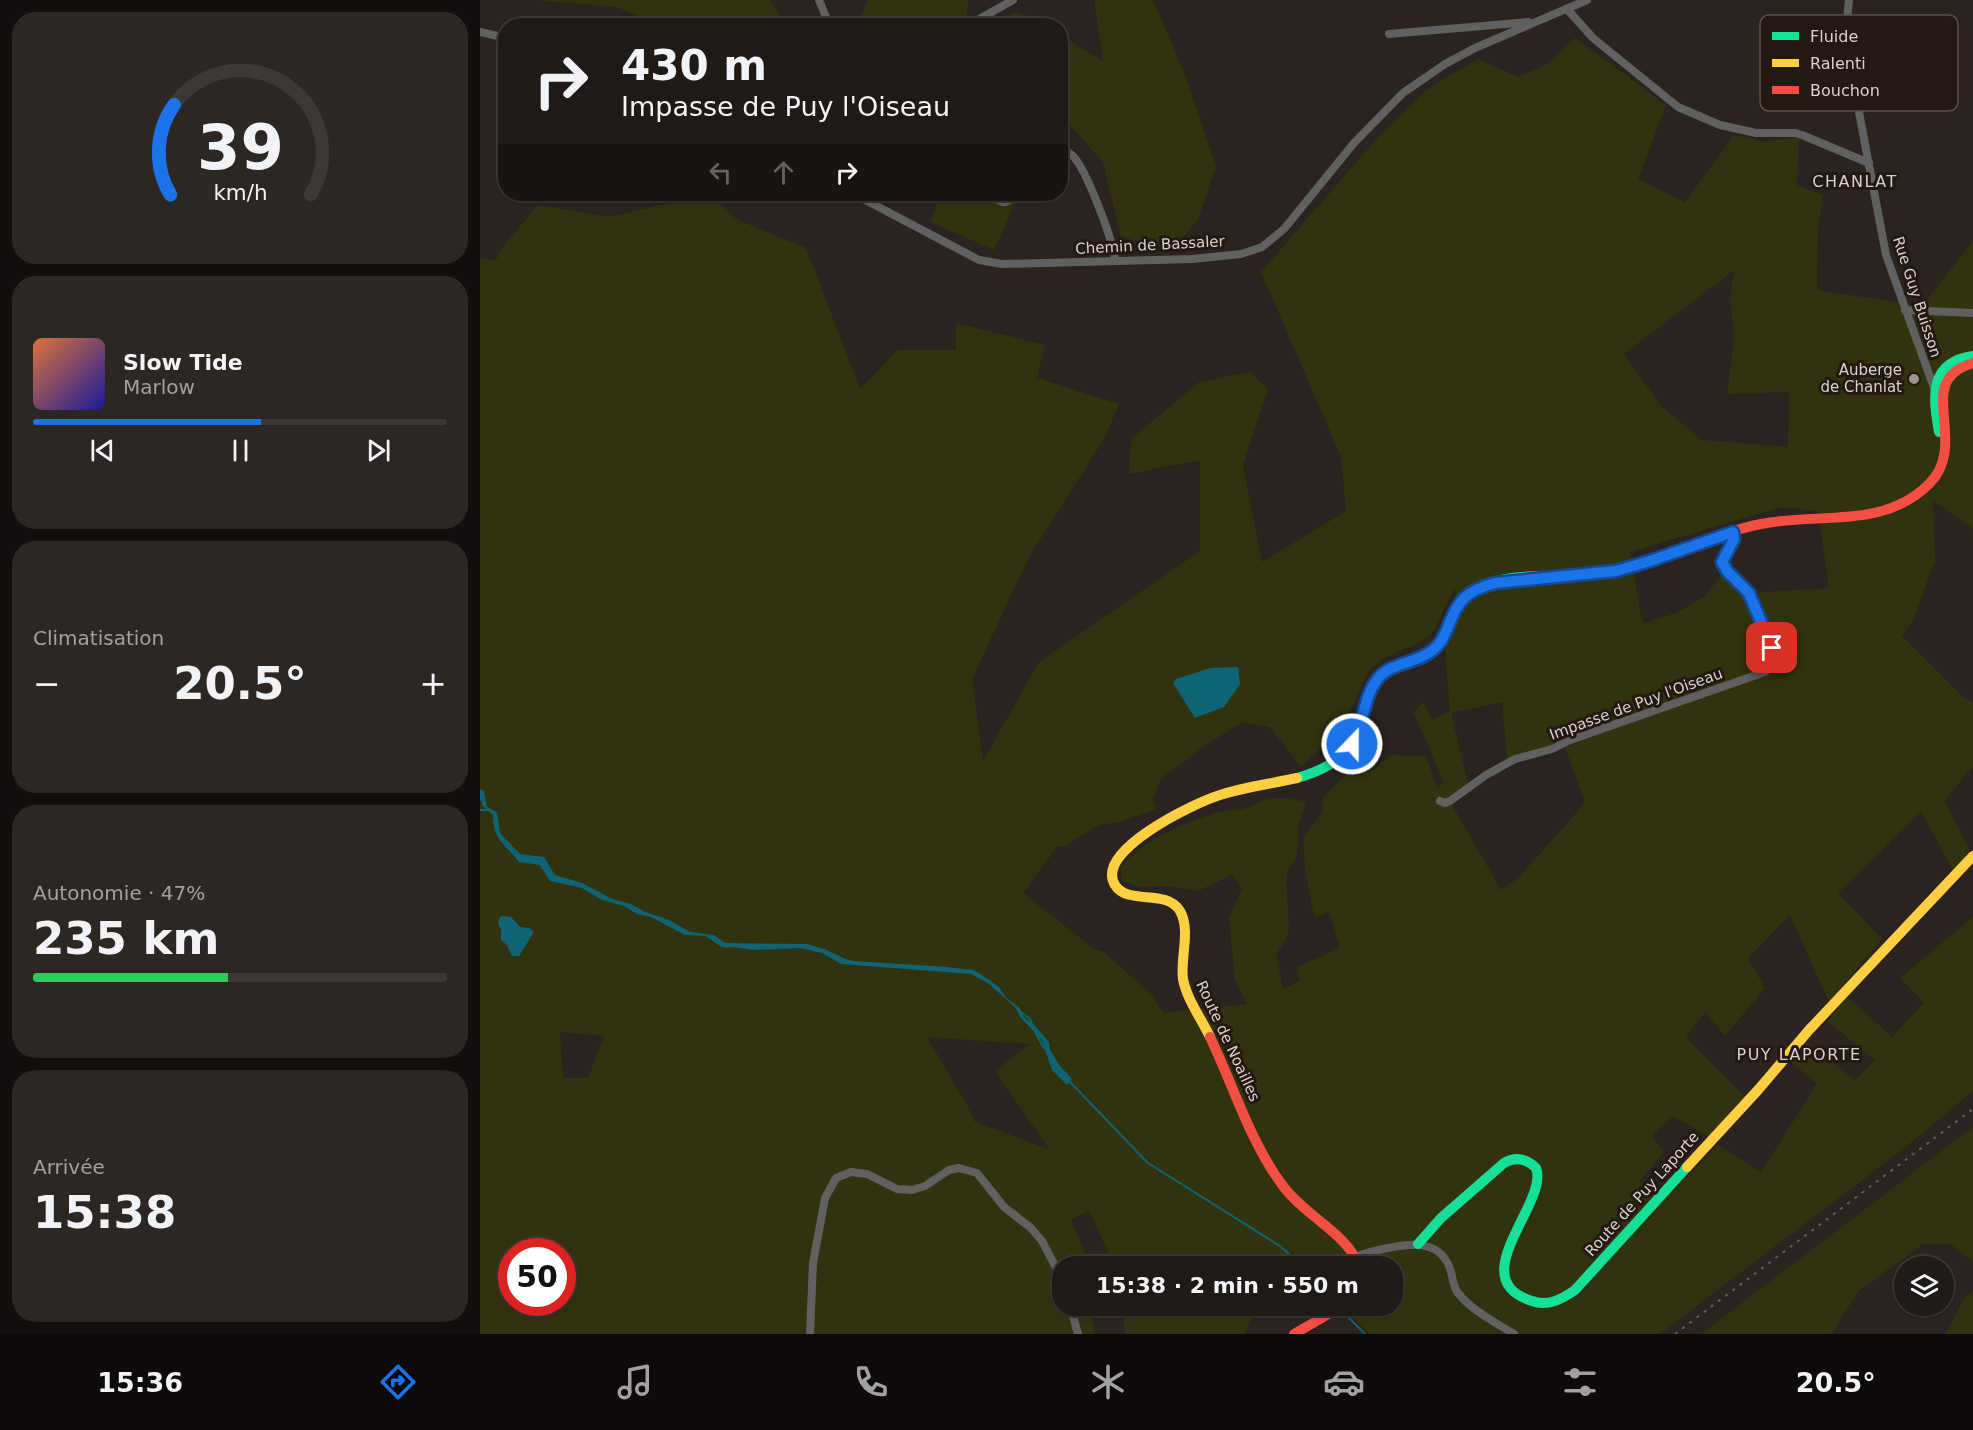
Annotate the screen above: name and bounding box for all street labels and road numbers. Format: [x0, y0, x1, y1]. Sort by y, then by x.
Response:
street label: Chemin de Bassaler [1075, 232, 1226, 258]
street label: Rue Guy Buisson [1889, 234, 1945, 360]
street label: Impasse de Puy l'Oiseau [1547, 664, 1725, 744]
street label: Route de Noailles [1192, 978, 1264, 1104]
street label: Route de Puy Laporte [1581, 1128, 1703, 1260]

